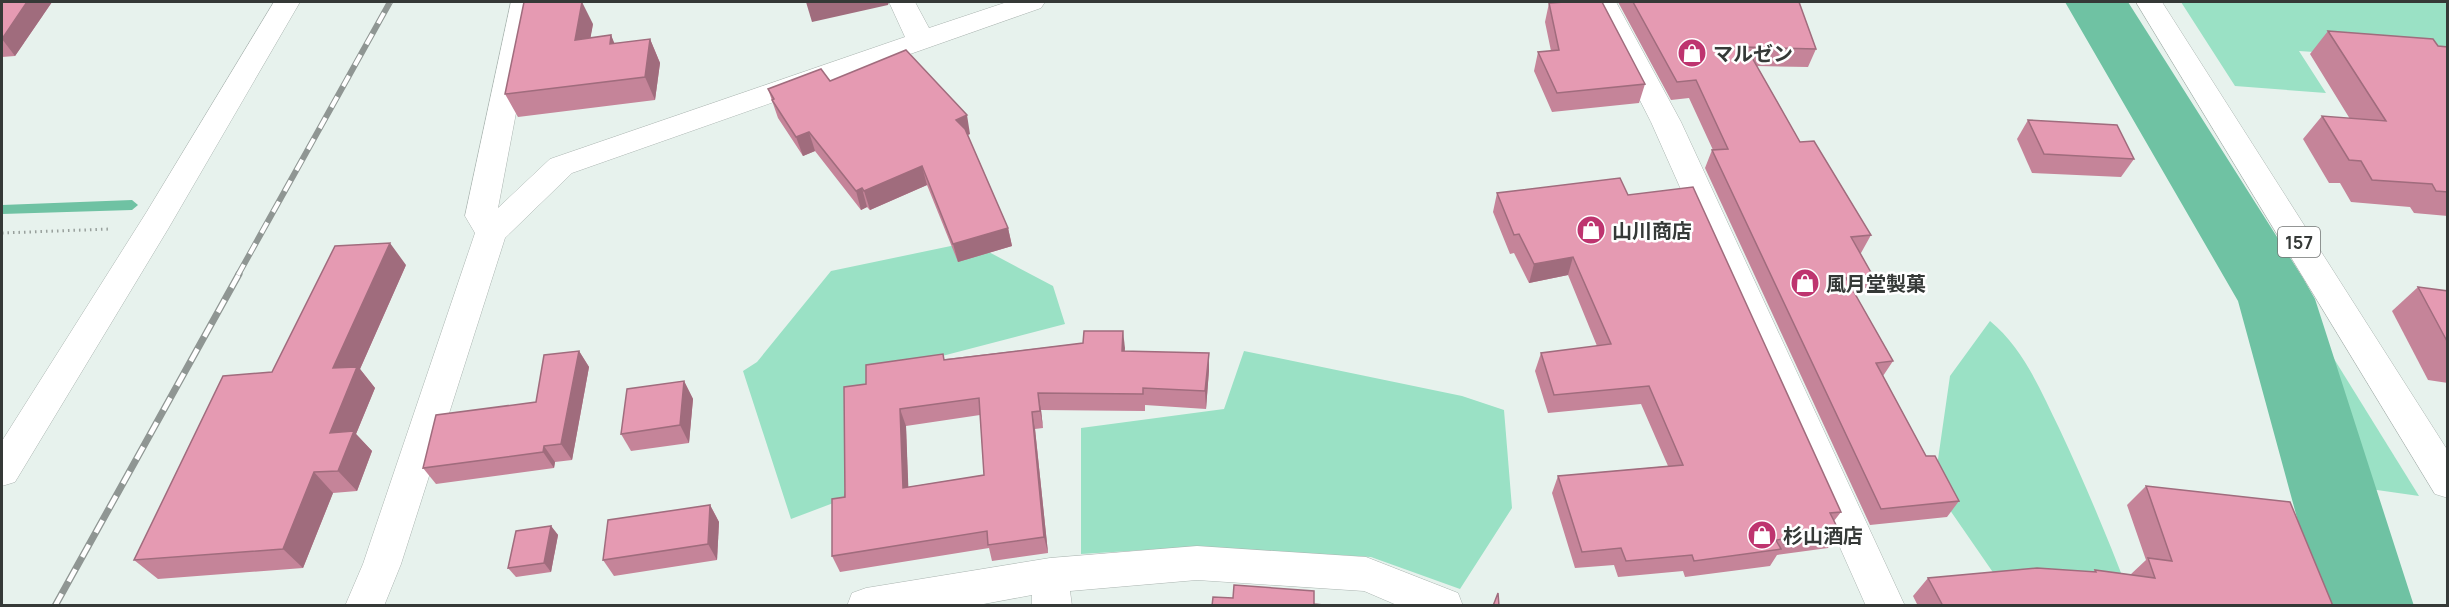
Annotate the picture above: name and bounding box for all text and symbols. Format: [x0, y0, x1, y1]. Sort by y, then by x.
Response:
shop icon: マルゼン [1676, 37, 1708, 69]
place label: マルゼン [1713, 40, 1793, 67]
shop icon: 山川商店 [1575, 214, 1607, 246]
place label: 山川商店 [1612, 217, 1692, 244]
road number: 157 [2278, 227, 2320, 257]
shop icon: 風月堂製菓 [1789, 267, 1821, 299]
place label: 風月堂製菓 [1826, 270, 1926, 297]
shop icon: 杉山酒店 [1746, 519, 1778, 551]
place label: 杉山酒店 [1783, 522, 1863, 549]

